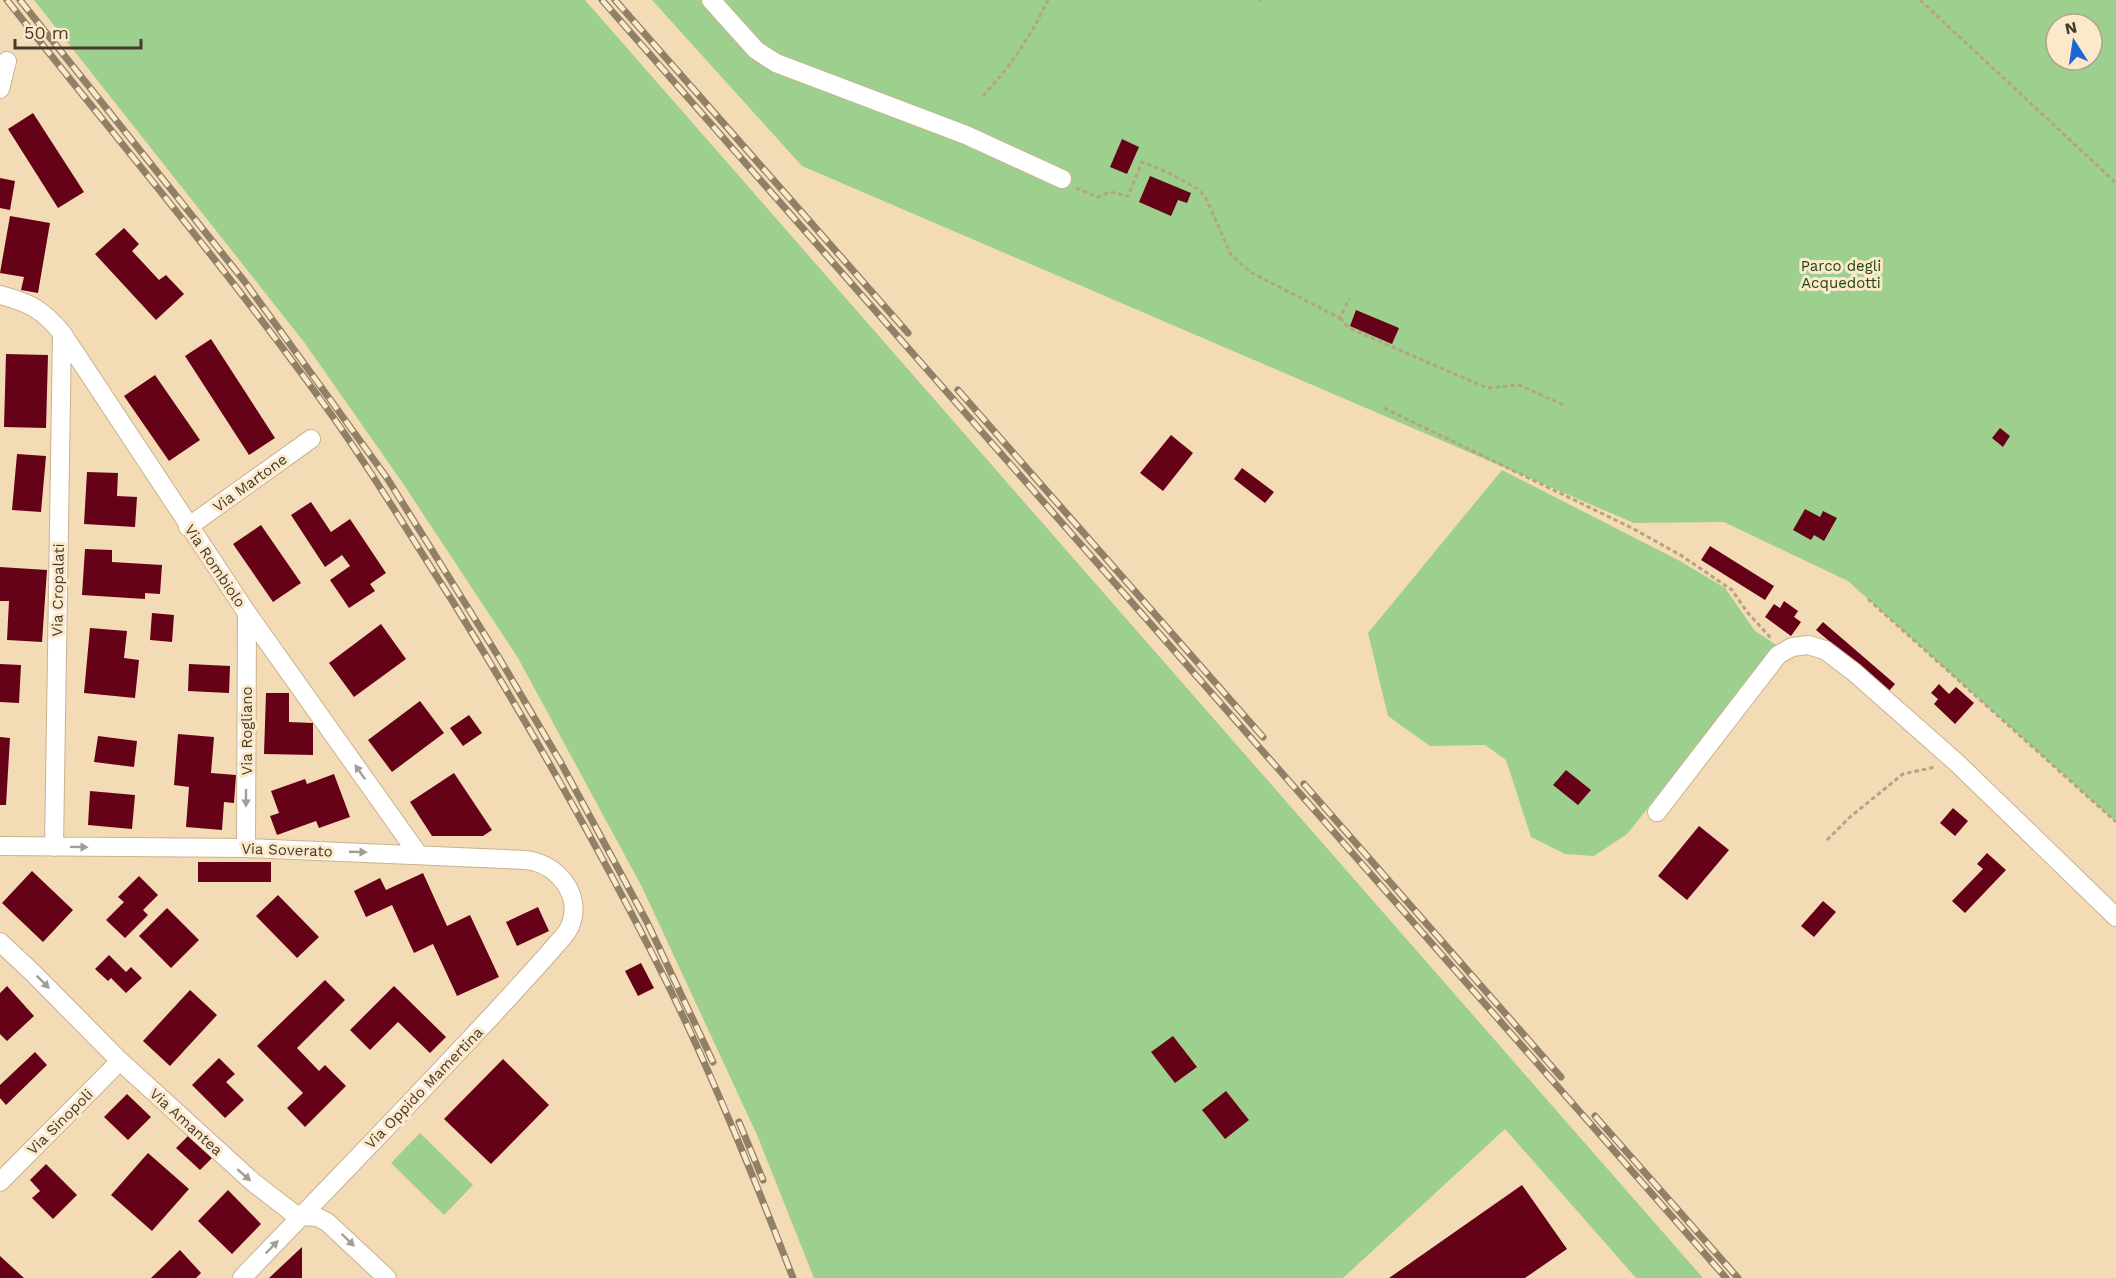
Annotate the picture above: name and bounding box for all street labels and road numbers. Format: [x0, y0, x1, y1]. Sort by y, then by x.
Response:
street label: Via Martone [209, 450, 291, 516]
street label: Via Rombiolo [181, 521, 249, 611]
street label: Via Cropalati [48, 543, 68, 637]
street label: Via Rogliano [238, 686, 256, 776]
street label: Via Soverato [241, 839, 333, 861]
street label: Via Oppido Mamertina [361, 1023, 487, 1153]
street label: Via Sinopoli [23, 1085, 97, 1159]
street label: Via Amantea [146, 1085, 226, 1160]

